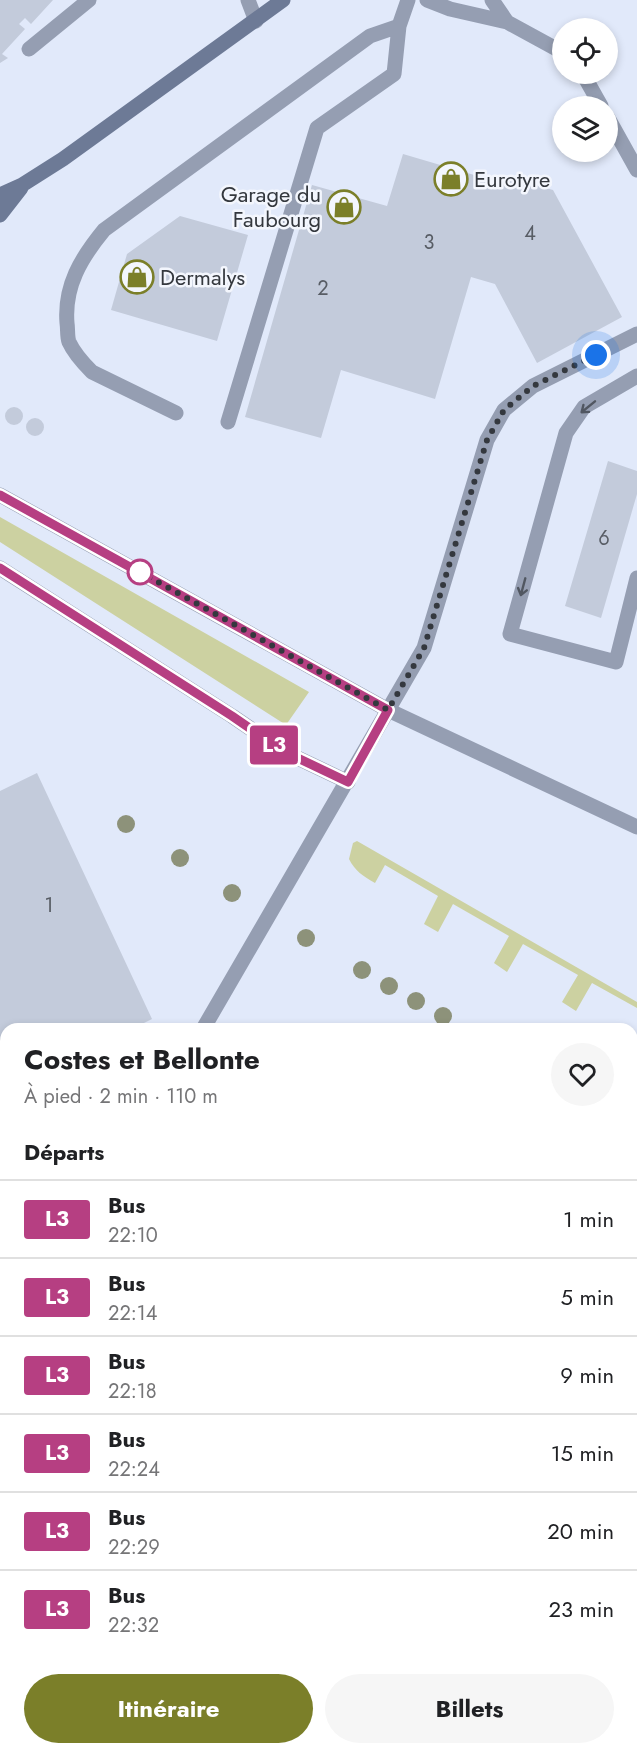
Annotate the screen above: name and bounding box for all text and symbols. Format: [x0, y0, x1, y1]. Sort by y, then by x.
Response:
map controls [552, 18, 618, 162]
button: locate [552, 18, 618, 84]
button: layers [552, 96, 618, 162]
shop icon: Eurotyre [433, 161, 469, 197]
place label: Eurotyre [474, 163, 550, 195]
place label: Garage du Faubourg [221, 178, 321, 235]
shop icon: Garage du Faubourg [326, 189, 362, 225]
house number: 4 [524, 219, 536, 248]
house number: 3 [424, 228, 435, 257]
shop icon: Dermalys [119, 259, 155, 295]
place label: Dermalys [160, 261, 245, 293]
house number: 2 [317, 274, 329, 303]
your location [581, 340, 611, 370]
one-way arrow [580, 400, 596, 413]
house number: 6 [598, 524, 610, 553]
unlabelled marker [127, 559, 153, 585]
one-way arrow [517, 578, 528, 597]
line badge: L3 [247, 726, 301, 764]
text: L3 [262, 730, 286, 760]
house number: 1 [45, 891, 54, 920]
text: Costes et Bellonte [24, 1039, 260, 1080]
button: heart [551, 1043, 614, 1106]
text: À pied · 2 min · 110 m [24, 1082, 218, 1111]
text: Départs [24, 1136, 104, 1168]
text: Bus [108, 1189, 145, 1221]
text: 1 min [563, 1203, 614, 1235]
text: L3 [45, 1204, 69, 1234]
text: 22:10 [108, 1221, 158, 1250]
text: Bus [108, 1267, 145, 1299]
text: 5 min [561, 1281, 614, 1313]
text: L3 [45, 1282, 69, 1312]
text: 22:14 [108, 1299, 157, 1328]
text: Bus [108, 1345, 145, 1377]
text: 9 min [560, 1359, 614, 1391]
text: L3 [45, 1360, 69, 1390]
text: 22:18 [108, 1377, 157, 1406]
text: Bus [108, 1423, 145, 1455]
text: 15 min [551, 1437, 614, 1469]
text: L3 [45, 1438, 69, 1468]
text: 22:24 [108, 1455, 160, 1484]
text: Bus [108, 1501, 145, 1533]
text: 20 min [547, 1515, 614, 1547]
text: L3 [45, 1516, 69, 1546]
text: 22:29 [108, 1533, 160, 1562]
text: Bus [108, 1579, 145, 1611]
text: 23 min [548, 1593, 614, 1625]
text: L3 [45, 1594, 69, 1624]
text: 22:32 [108, 1611, 159, 1640]
button: Itinéraire [24, 1674, 313, 1743]
button: Billets [325, 1674, 614, 1743]

